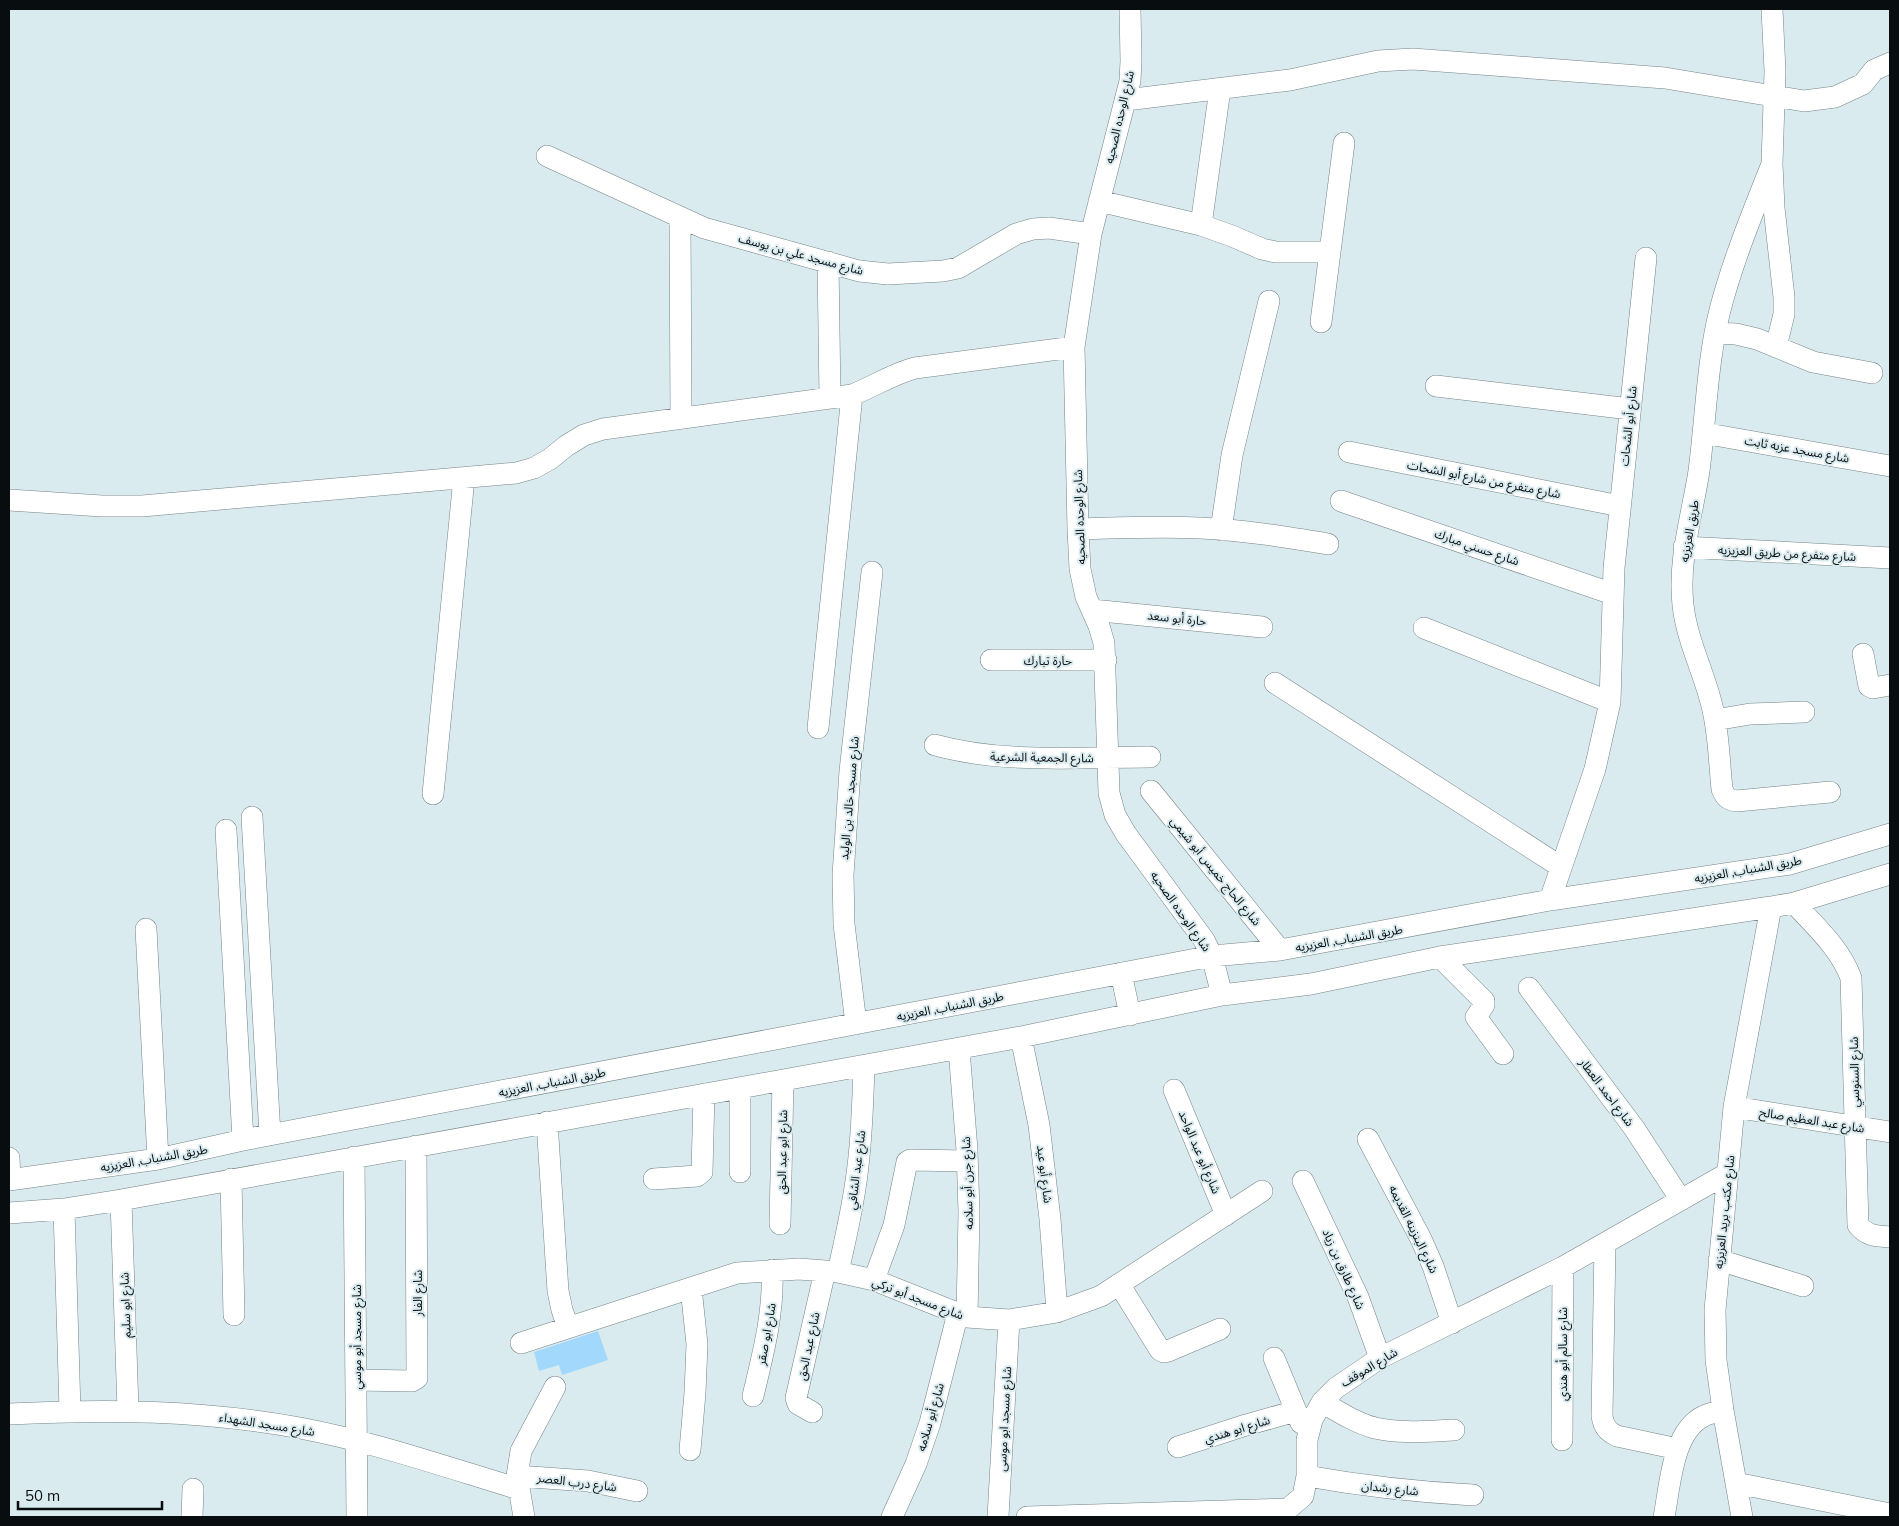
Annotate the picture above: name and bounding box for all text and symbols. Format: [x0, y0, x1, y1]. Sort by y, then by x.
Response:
street label: شارع الوحده الصحيه [1101, 69, 1139, 165]
street label: شارع مسجد علي بن يوسف [736, 230, 865, 281]
street label: شارع أبو الشحات [1616, 385, 1642, 467]
street label: شارع مسجد عزبه ثابت [1743, 432, 1851, 468]
street label: شارع متفرع من شارع أبو الشحات [1406, 457, 1562, 503]
street label: شارع الوحده الصحيه [1070, 469, 1090, 565]
street label: طريق العزيزيه [1676, 499, 1703, 563]
street label: شارع حسني مبارك [1432, 526, 1521, 571]
street label: شارع متفرع من طريق العزيزيه [1717, 542, 1856, 566]
street label: حارة أبو سعد [1147, 607, 1207, 629]
street label: حارة تبارك [1024, 653, 1072, 668]
street label: شارع مسجد خالد بن الوليد [836, 736, 864, 861]
street label: شارع الجمعية الشرعية [990, 749, 1094, 767]
street label: شارع الحاج خميس أبو شيمي [1165, 814, 1265, 930]
street label: طريق الشنباب, العزيزيه [1693, 852, 1803, 887]
street label: شارع الوحده الصحيه [1146, 868, 1214, 955]
street label: طريق الشنباب, العزيزيه [1294, 921, 1404, 956]
street label: طريق الشنباب, العزيزيه [895, 988, 1005, 1025]
street label: شارع السنوسي [1846, 1036, 1865, 1107]
street label: شارع احمد العطار [1574, 1054, 1638, 1130]
street label: طريق الشنباب, العزيزيه [497, 1064, 607, 1101]
street label: شارع عبد العظيم صالح [1758, 1104, 1866, 1138]
street label: شارع أبو عبد الواحد [1174, 1108, 1224, 1197]
street label: شارع ابو عبد الحق [774, 1110, 792, 1194]
street label: شارع عبد الشافي [844, 1129, 871, 1211]
street label: شارع جرن أبو سلامه [958, 1136, 978, 1230]
street label: طريق الشنباب, العزيزيه [99, 1141, 209, 1176]
street label: شارع أبو عيد [1032, 1144, 1056, 1204]
street label: شارع مكتب بريد العزيزيه [1711, 1154, 1739, 1270]
street label: شارع البنزينه القديمه [1384, 1182, 1442, 1277]
street label: شارع طارق بن زياد [1318, 1226, 1368, 1312]
street label: شارع الفار [410, 1270, 427, 1317]
street label: شارع ابو سليم [116, 1272, 136, 1338]
street label: شارع مسجد أبو تركي [869, 1274, 966, 1325]
street label: شارع مسجد أبو موسي [349, 1284, 366, 1390]
street label: شارع ابو صقر [753, 1302, 781, 1368]
street label: شارع سالم أبو هندي [1555, 1307, 1572, 1401]
street label: شارع عبد الحق [793, 1310, 825, 1382]
street label: شارع الموقف [1338, 1344, 1401, 1392]
street label: شارع مسجد ابو موسى [994, 1366, 1016, 1472]
street label: شارع أبو سلامه [913, 1381, 949, 1453]
street label: شارع مسجد الشهداء [218, 1409, 316, 1441]
street label: شارع ابو هندي [1202, 1412, 1272, 1449]
street label: شارع درب العصر [535, 1470, 618, 1496]
scale bar [18, 1478, 161, 1510]
street label: شارع رشدان [1360, 1478, 1419, 1500]
text: 50 m [25, 1486, 60, 1505]

